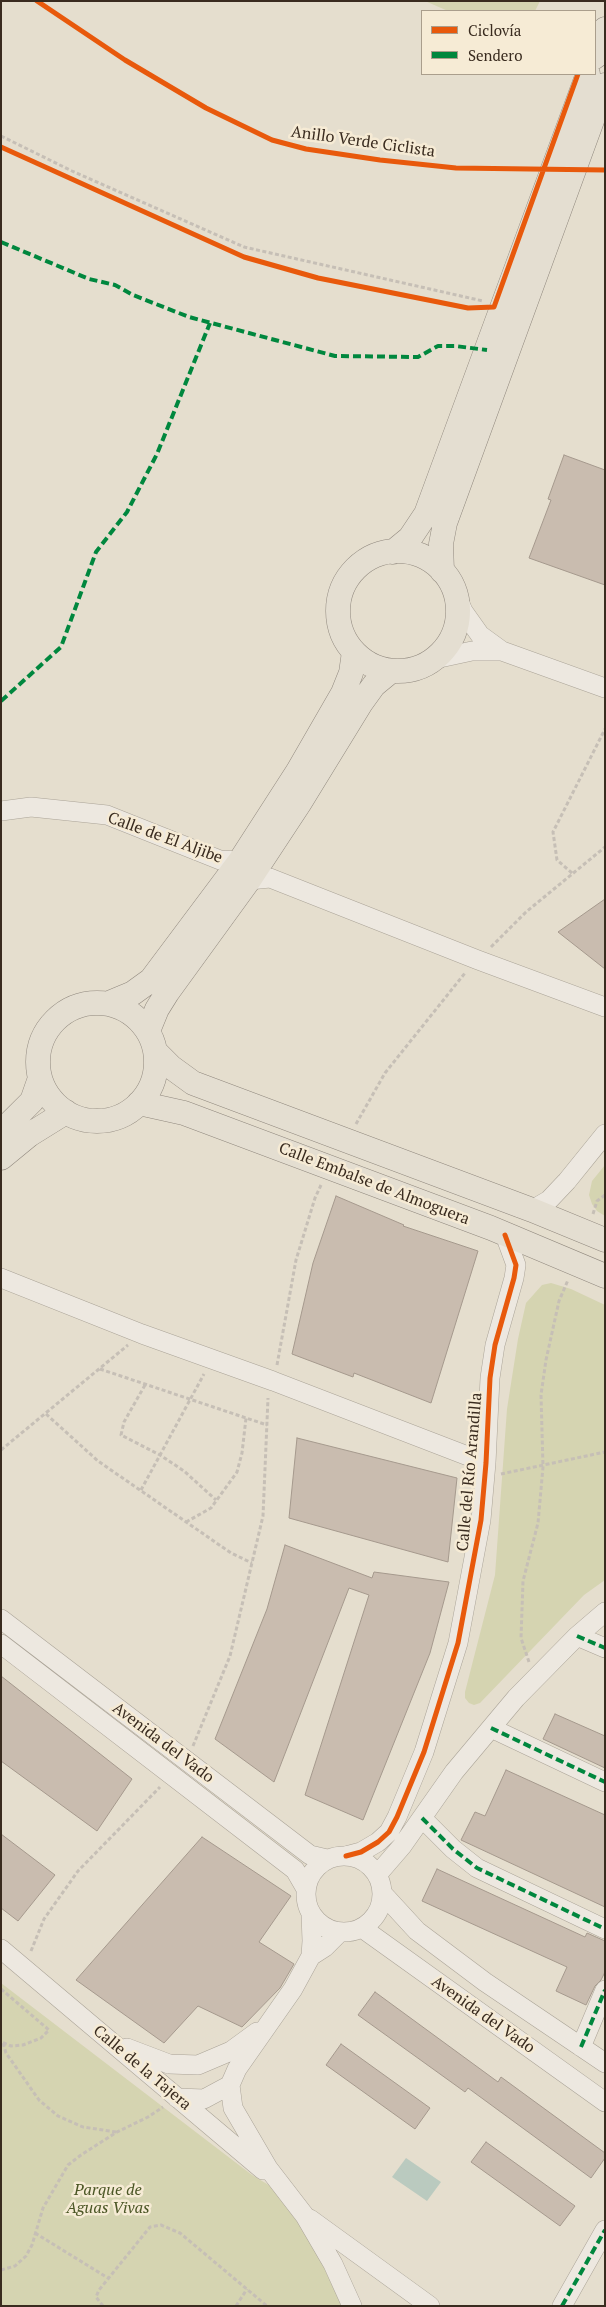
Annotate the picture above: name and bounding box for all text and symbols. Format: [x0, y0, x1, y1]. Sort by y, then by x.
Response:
legend [421, 10, 596, 75]
text: Ciclovía [468, 20, 521, 40]
text: Sendero [468, 45, 522, 65]
street label: Anillo Verde Ciclista [290, 122, 436, 162]
street label: Calle de El Aljibe [105, 808, 225, 868]
street label: Calle Embalse de Almoguera [276, 1139, 472, 1229]
street label: Calle del Río Arandilla [453, 1392, 487, 1552]
street label: Avenida del Vado [109, 1699, 217, 1787]
street label: Avenida del Vado [428, 1972, 538, 2058]
street label: Calle de la Tajera [89, 2021, 195, 2115]
park label: Parque de Aguas Vivas [66, 2180, 150, 2218]

